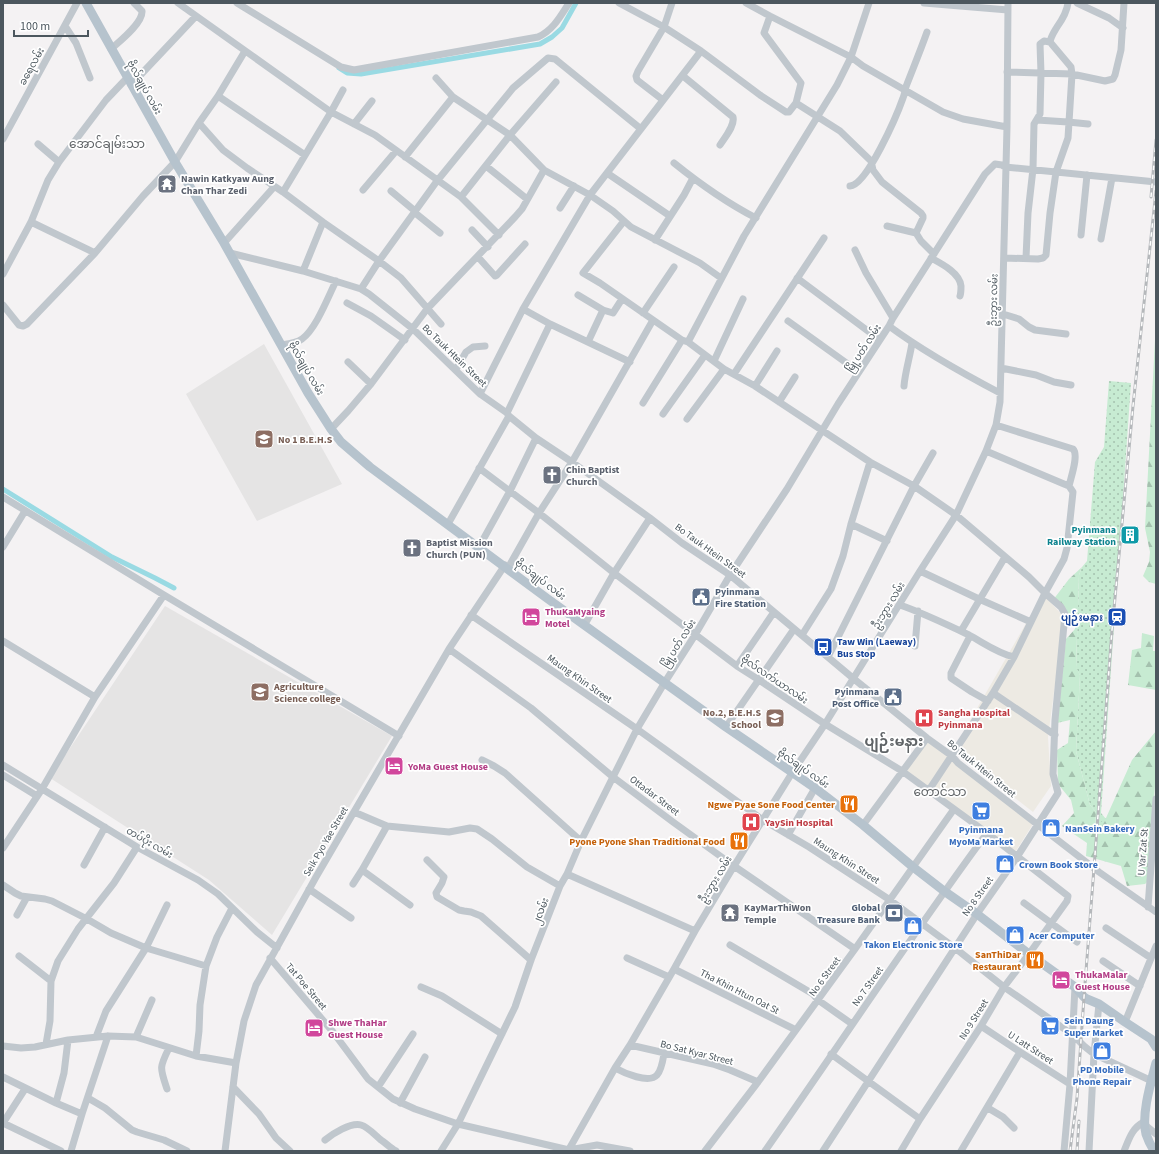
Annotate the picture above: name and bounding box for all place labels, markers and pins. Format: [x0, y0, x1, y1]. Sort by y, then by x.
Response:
place label: Nawin Katkyaw Aung Chan Thar Zedi [181, 172, 275, 198]
temple icon: Nawin Katkyaw Aung Chan Thar Zedi [156, 173, 178, 195]
school or university icon: No 1 B.E.H.S [253, 428, 275, 450]
place label: No 1 B.E.H.S [278, 433, 333, 447]
place label: Chin Baptist Church [566, 463, 620, 489]
church icon: Chin Baptist Church [541, 464, 563, 486]
place label: Pyinmana Railway Station [1047, 523, 1116, 549]
building icon: Pyinmana Railway Station [1119, 524, 1141, 546]
place label: Baptist Mission Church (PUN) [426, 536, 493, 562]
church icon: Baptist Mission Church (PUN) [401, 537, 423, 559]
place label: Pyinmana Fire Station [715, 585, 766, 611]
public building icon: Pyinmana Fire Station [690, 586, 712, 608]
place label: ThuKaMyaing Motel [545, 605, 606, 631]
hotel icon: ThuKaMyaing Motel [520, 606, 542, 628]
station icon: ပျဉ်းမနား [1106, 606, 1128, 628]
place label: ပျဉ်းမနား [1061, 610, 1103, 626]
place label: Taw Win (Laeway) Bus Stop [837, 635, 916, 661]
bus stop icon: Taw Win (Laeway) Bus Stop [812, 636, 834, 658]
place label: Agriculture Science college [273, 680, 341, 706]
school or university icon: Agriculture Science college [249, 681, 271, 703]
place label: Pyinmana Post Office [832, 685, 879, 711]
public building icon: Pyinmana Post Office [882, 686, 904, 708]
place label: No.2, B.E.H.S School [703, 706, 761, 732]
place label: Sangha Hospital Pyinmana [938, 706, 1010, 732]
school or university icon: No.2, B.E.H.S School [764, 707, 786, 729]
hospital icon: Sangha Hospital Pyinmana [913, 707, 935, 729]
hotel icon: YoMa Guest House [383, 755, 405, 777]
place label: YoMa Guest House [407, 760, 488, 774]
restaurant icon: Ngwe Pyae Sone Food Center [838, 793, 860, 815]
place label: Ngwe Pyae Sone Food Center [707, 798, 835, 812]
supermarket icon: Pyinmana MyoMa Market [970, 800, 992, 822]
hospital icon: YaySin Hospital [740, 811, 762, 833]
place label: YaySin Hospital [764, 816, 833, 830]
shop icon: NanSein Bakery [1040, 817, 1062, 839]
place label: NanSein Bakery [1065, 822, 1136, 836]
place label: Pyinmana MyoMa Market [949, 823, 1013, 849]
restaurant icon: Pyone Pyone Shan Traditional Food [728, 830, 750, 852]
place label: Pyone Pyone Shan Traditional Food [569, 835, 725, 849]
shop icon: Crown Book Store [994, 853, 1016, 875]
place label: Crown Book Store [1019, 858, 1098, 872]
place label: KayMarThiWon Temple [744, 901, 811, 927]
place label: Global Treasure Bank [817, 901, 881, 927]
temple icon: KayMarThiWon Temple [719, 902, 741, 924]
bank icon: Global Treasure Bank [883, 902, 905, 924]
shop icon: Takon Electronic Store [902, 915, 924, 937]
shop icon: Acer Computer [1004, 924, 1026, 946]
place label: Acer Computer [1028, 929, 1094, 943]
place label: Takon Electronic Store [864, 938, 962, 952]
place label: SanThiDar Restaurant [972, 948, 1021, 974]
restaurant icon: SanThiDar Restaurant [1024, 949, 1046, 971]
place label: ThukaMalar Guest House [1075, 968, 1130, 994]
hotel icon: ThukaMalar Guest House [1050, 969, 1072, 991]
place label: Sein Daung Super Market [1064, 1014, 1123, 1040]
supermarket icon: Sein Daung Super Market [1039, 1015, 1061, 1037]
place label: Shwe ThaHar Guest House [328, 1016, 387, 1042]
hotel icon: Shwe ThaHar Guest House [303, 1017, 325, 1039]
shop icon: PD Mobile Phone Repair [1091, 1040, 1113, 1062]
place label: PD Mobile Phone Repair [1073, 1063, 1131, 1089]

